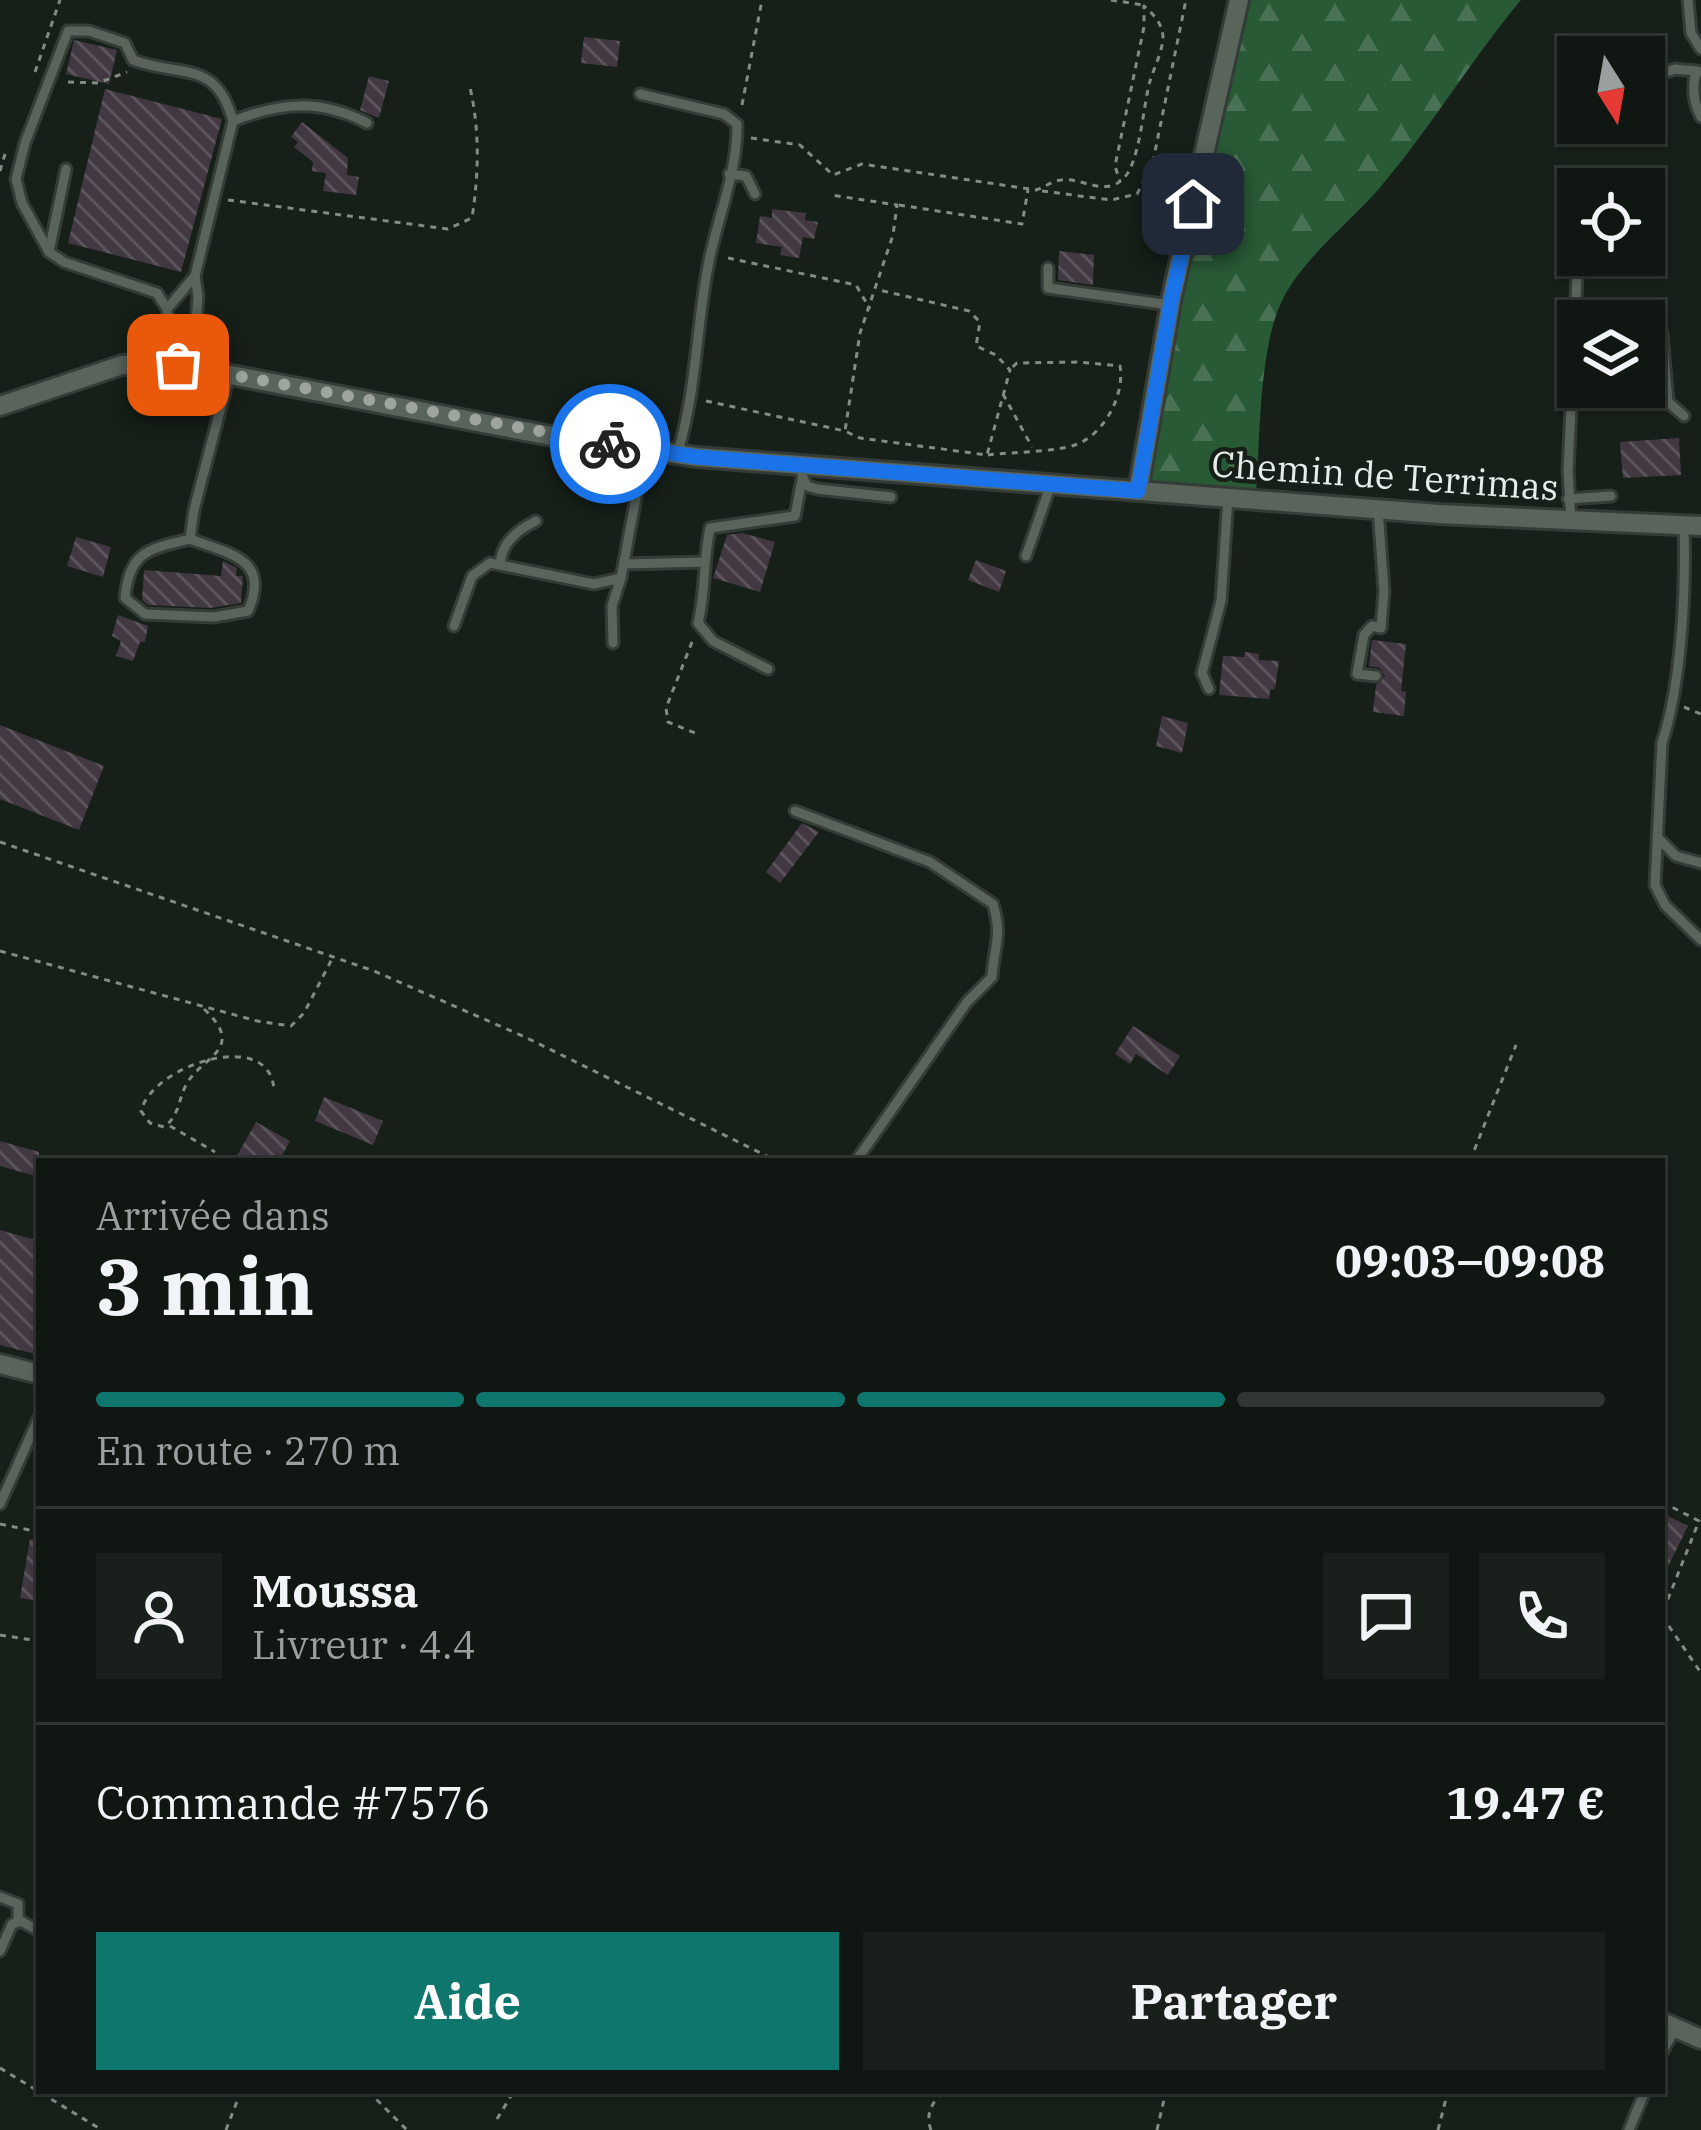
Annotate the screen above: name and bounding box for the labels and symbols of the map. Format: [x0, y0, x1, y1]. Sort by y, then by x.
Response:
north arrow [1557, 36, 1665, 144]
pin [1142, 153, 1244, 255]
pin [127, 314, 229, 416]
courier [550, 384, 670, 504]
street label: Chemin de Terrimas [1210, 439, 1560, 511]

